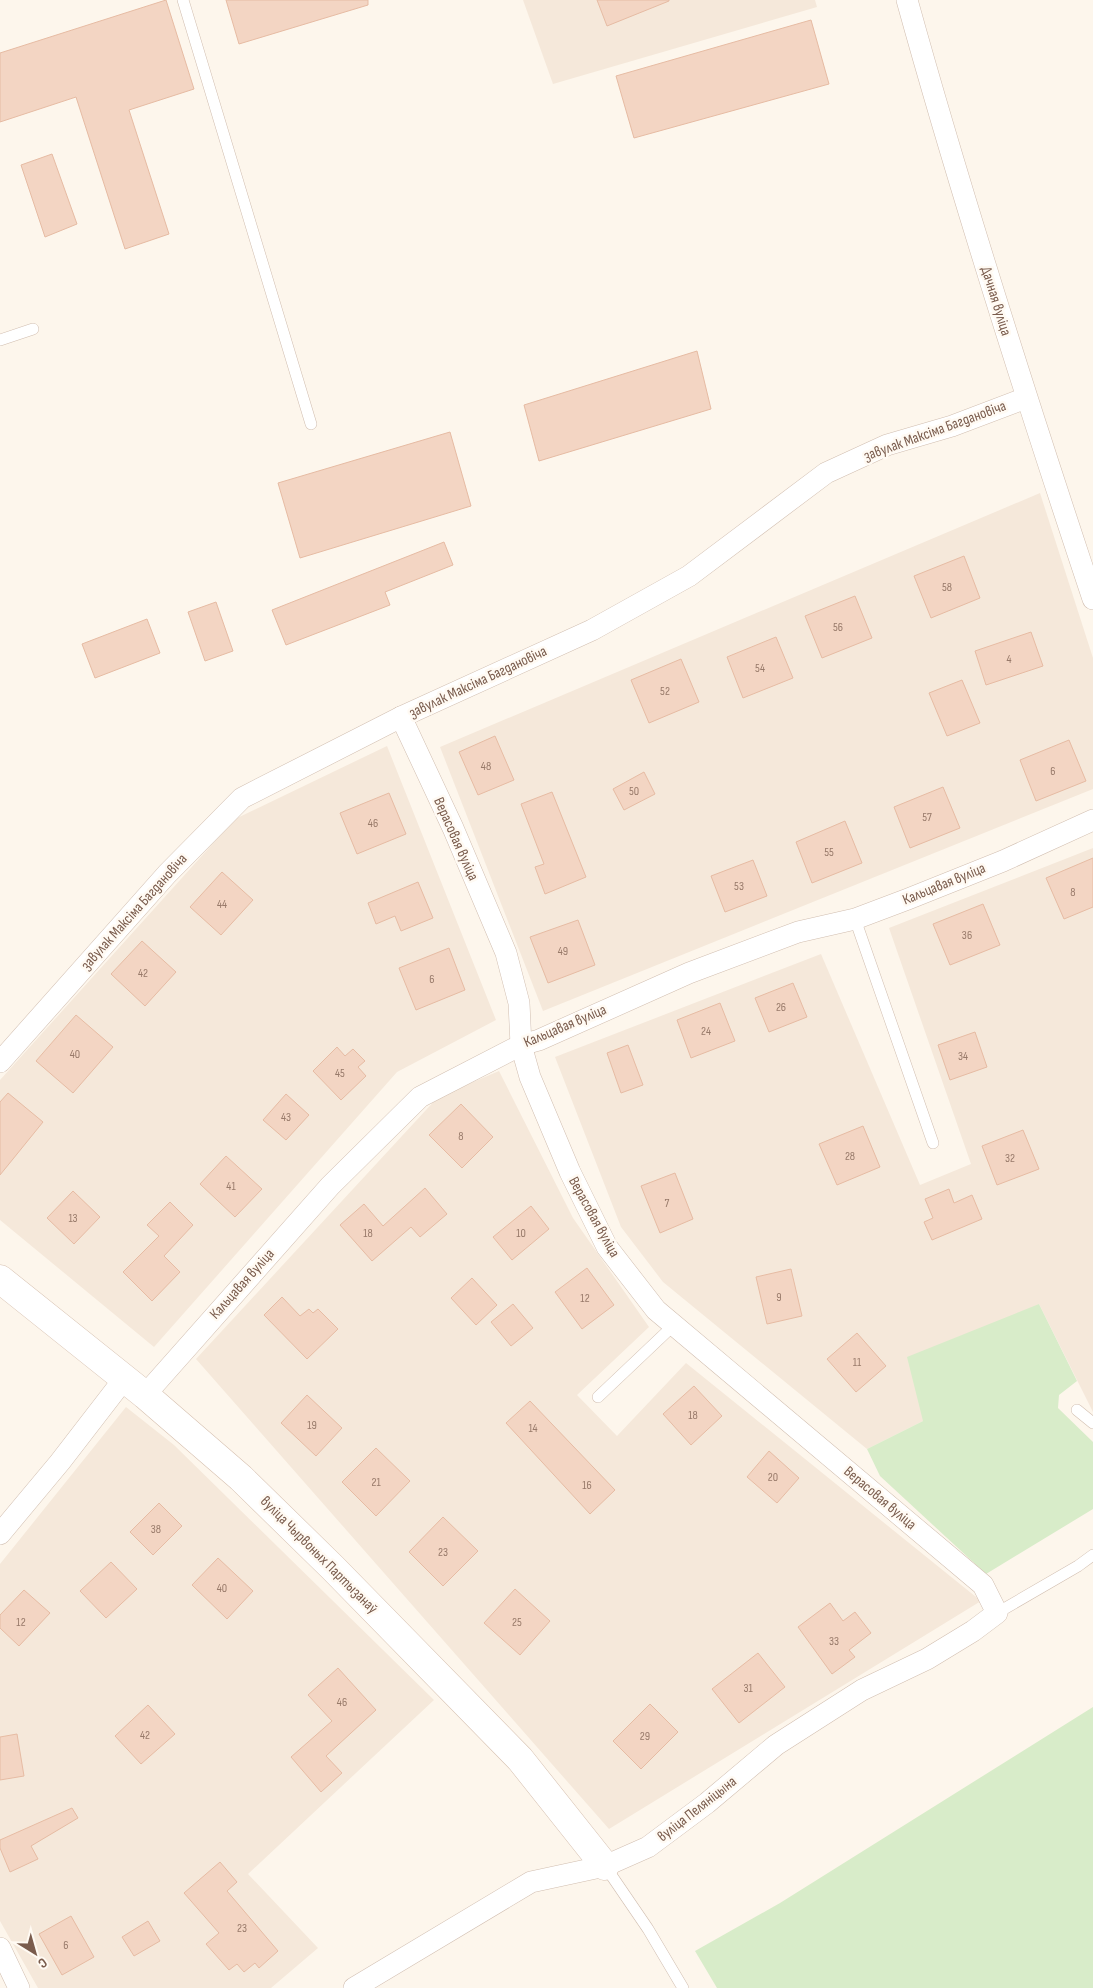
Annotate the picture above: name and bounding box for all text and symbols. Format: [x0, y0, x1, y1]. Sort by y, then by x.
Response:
street label: Дачная вуліца [976, 264, 1016, 338]
street label: завулак Максіма Багдановіча [861, 396, 1009, 466]
house number: 58 [942, 580, 952, 595]
house number: 56 [833, 620, 843, 635]
street label: завулак Максіма Багдановіча [406, 642, 550, 722]
house number: 4 [1006, 652, 1012, 667]
house number: 54 [755, 661, 765, 676]
house number: 52 [660, 684, 670, 699]
house number: 48 [481, 759, 491, 774]
house number: 6 [1050, 764, 1056, 779]
house number: 50 [629, 784, 639, 799]
street label: Верасовая вуліца [429, 794, 483, 884]
house number: 57 [922, 810, 932, 825]
house number: 46 [368, 816, 378, 831]
house number: 55 [824, 845, 834, 860]
street label: завулак Максіма Багдановіча [77, 850, 191, 974]
street label: Кальцавая вуліца [900, 859, 989, 909]
house number: 53 [734, 879, 744, 894]
house number: 8 [1070, 885, 1076, 900]
house number: 44 [217, 897, 227, 912]
house number: 36 [962, 928, 972, 943]
house number: 49 [558, 944, 568, 959]
house number: 42 [138, 966, 148, 981]
house number: 6 [429, 972, 435, 987]
street label: Кальцавая вуліца [521, 1000, 609, 1052]
house number: 26 [776, 1000, 786, 1015]
house number: 24 [701, 1024, 711, 1039]
house number: 40 [70, 1047, 80, 1062]
house number: 34 [958, 1049, 968, 1064]
house number: 45 [335, 1066, 345, 1081]
house number: 43 [281, 1110, 291, 1125]
house number: 8 [458, 1129, 464, 1144]
house number: 28 [845, 1149, 855, 1164]
house number: 32 [1005, 1151, 1015, 1166]
street label: Верасовая вуліца [564, 1173, 624, 1261]
house number: 41 [226, 1179, 236, 1194]
house number: 7 [665, 1196, 670, 1211]
house number: 13 [68, 1211, 78, 1226]
house number: 18 [363, 1226, 373, 1241]
house number: 10 [516, 1226, 526, 1241]
street label: Кальцавая вуліца [206, 1245, 279, 1323]
house number: 9 [776, 1290, 782, 1305]
house number: 12 [580, 1291, 590, 1306]
house number: 11 [853, 1355, 862, 1370]
house number: 18 [688, 1408, 698, 1423]
house number: 19 [307, 1418, 317, 1433]
house number: 14 [528, 1421, 538, 1436]
street label: Верасовая вуліца [840, 1462, 920, 1534]
house number: 20 [768, 1470, 778, 1485]
house number: 21 [371, 1475, 381, 1490]
house number: 16 [582, 1478, 592, 1493]
street label: вуліца Чырвоных Партызанаў [256, 1492, 382, 1618]
house number: 38 [151, 1522, 161, 1537]
house number: 23 [438, 1545, 448, 1560]
house number: 40 [217, 1581, 227, 1596]
house number: 12 [16, 1615, 26, 1630]
house number: 25 [512, 1615, 522, 1630]
house number: 33 [829, 1634, 839, 1649]
house number: 31 [743, 1681, 753, 1696]
house number: 46 [337, 1695, 347, 1710]
house number: 42 [140, 1728, 150, 1743]
house number: 29 [640, 1729, 650, 1744]
street label: вуліца Пеляніцына [654, 1772, 741, 1846]
house number: 23 [237, 1921, 247, 1936]
north arrow [10, 1928, 60, 1978]
house number: 6 [63, 1938, 69, 1953]
text: С [35, 1954, 51, 1972]

